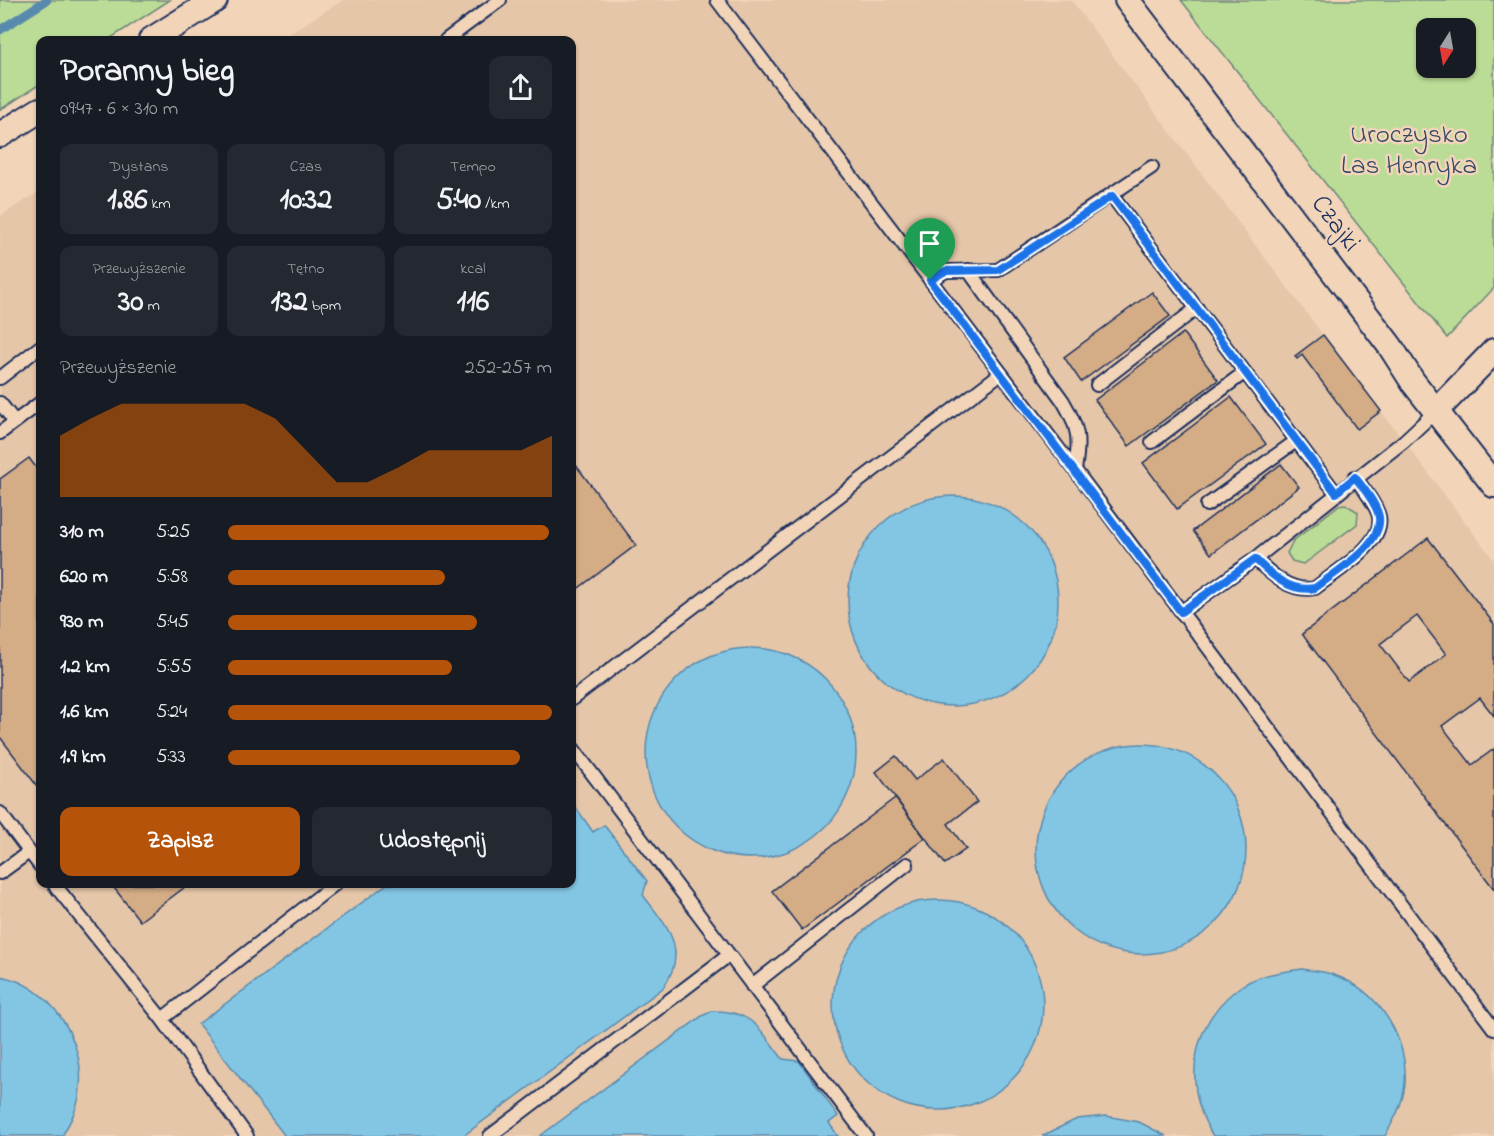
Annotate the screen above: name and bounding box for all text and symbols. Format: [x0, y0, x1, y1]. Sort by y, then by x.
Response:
north arrow [1416, 18, 1476, 78]
map controls [1416, 18, 1476, 78]
text: Poranny bieg [60, 48, 234, 96]
button: share [489, 56, 552, 119]
text: 09:47 · 6 × 310 m [60, 95, 178, 124]
park label: Uroczysko Las Henryka [1341, 116, 1477, 186]
text: Dystans [110, 155, 168, 179]
text: Czas [290, 155, 322, 179]
text: Tempo [450, 155, 496, 179]
text: 1.86 [107, 179, 147, 223]
text: 10:32 [280, 179, 332, 223]
text: 5:40 [436, 179, 481, 223]
street label: Czajki [1301, 187, 1369, 261]
text: km [147, 192, 171, 216]
text: /km [481, 192, 510, 216]
pin [904, 218, 955, 280]
icon: arrive [913, 227, 946, 260]
text: Przewyższenie [92, 257, 186, 281]
text: Tętno [287, 257, 325, 281]
text: kcal [460, 257, 486, 281]
text: 30 [118, 281, 143, 325]
text: 132 [271, 281, 308, 325]
text: 116 [457, 281, 489, 325]
text: m [143, 294, 160, 318]
text: bpm [308, 294, 341, 318]
text: Przewyższenie [60, 354, 176, 383]
text: 252–257 m [465, 354, 552, 383]
text: 310 m [60, 518, 104, 547]
text: 5:25 [156, 518, 191, 547]
text: 620 m [60, 563, 108, 592]
text: 5:58 [156, 563, 188, 592]
text: 930 m [60, 608, 103, 637]
text: 5:45 [156, 608, 189, 637]
text: 1.2 km [60, 653, 110, 682]
text: 5:55 [156, 653, 192, 682]
text: 1.6 km [60, 698, 109, 727]
text: 5:24 [156, 698, 187, 727]
text: 1.9 km [60, 743, 106, 772]
text: 5:33 [156, 743, 186, 772]
button: Zapisz [60, 807, 300, 876]
button: Udostępnij [312, 807, 552, 876]

